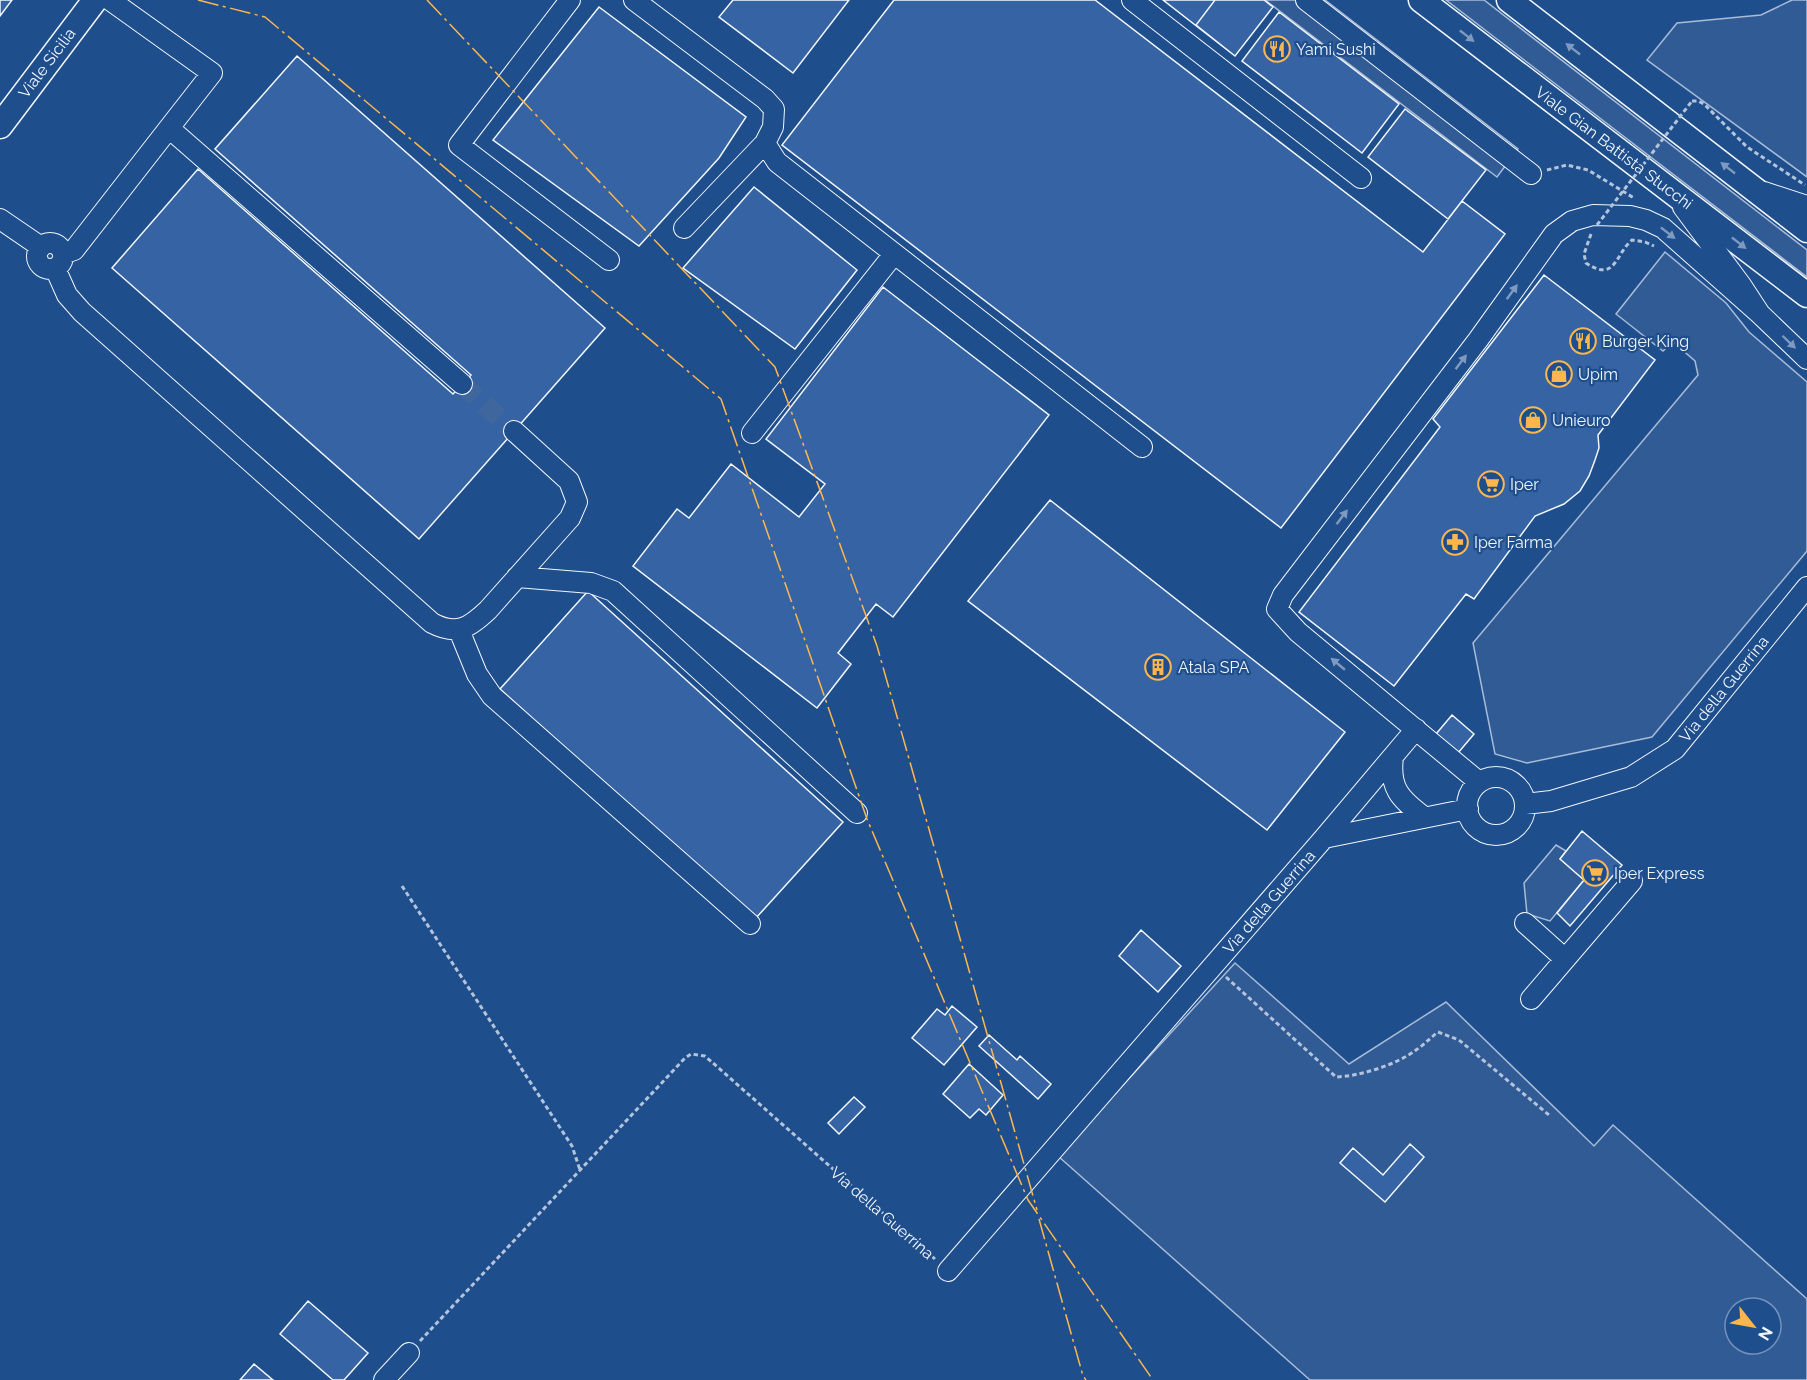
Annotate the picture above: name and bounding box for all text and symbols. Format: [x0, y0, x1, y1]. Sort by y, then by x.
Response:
street label: Viale Sicilia [14, 24, 80, 102]
one-way arrow [1460, 29, 1475, 41]
restaurant icon: Yami Sushi [1262, 34, 1292, 64]
place label: Yami Sushi [1296, 40, 1376, 59]
one-way arrow [1565, 43, 1581, 56]
street label: Viale Gian Battista Stucchi [1532, 83, 1696, 213]
one-way arrow [1720, 162, 1736, 174]
one-way arrow [1660, 227, 1676, 240]
one-way arrow [1731, 237, 1747, 250]
one-way arrow [1506, 285, 1518, 301]
restaurant icon: Burger King [1568, 326, 1598, 356]
place label: Burger King [1602, 332, 1689, 351]
one-way arrow [1782, 335, 1796, 349]
one-way arrow [1454, 355, 1466, 370]
shop icon: Upim [1544, 359, 1574, 389]
place label: Upim [1578, 365, 1618, 384]
shop icon: Unieuro [1518, 405, 1548, 435]
place label: Unieuro [1552, 411, 1611, 430]
supermarket icon: Iper [1476, 469, 1506, 499]
place label: Iper [1510, 475, 1539, 494]
one-way arrow [1336, 510, 1348, 525]
pharmacy icon: Iper Farma [1440, 527, 1470, 557]
place label: Iper Farma [1474, 533, 1553, 552]
street label: Via della Guerrina [1675, 632, 1773, 746]
building icon: Atala SPA [1143, 652, 1173, 682]
place label: Atala SPA [1178, 658, 1250, 677]
one-way arrow [1330, 658, 1346, 671]
street label: Via della Guerrina [1219, 846, 1319, 958]
supermarket icon: Iper Express [1580, 858, 1610, 888]
place label: Iper Express [1614, 864, 1705, 883]
street label: Via della Guerrina [826, 1163, 938, 1263]
north arrow [1723, 1296, 1783, 1356]
text: N [1754, 1323, 1777, 1344]

